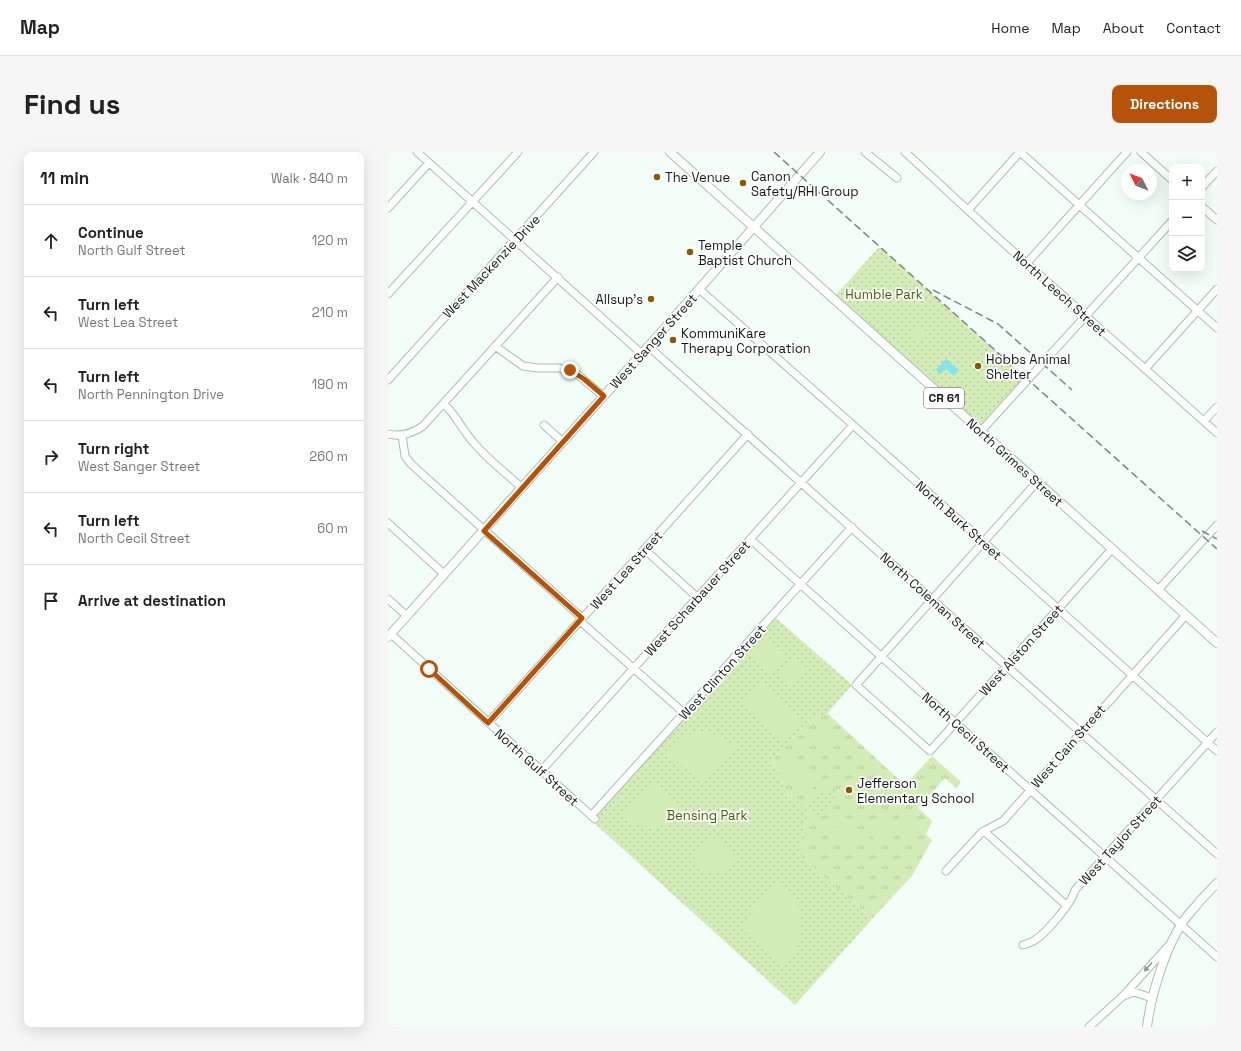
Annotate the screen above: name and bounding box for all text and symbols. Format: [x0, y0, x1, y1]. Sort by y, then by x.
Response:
text: Map [20, 15, 60, 40]
text: Home [991, 19, 1029, 37]
text: Map [1051, 19, 1081, 37]
text: About [1103, 19, 1144, 37]
text: Contact [1166, 19, 1221, 37]
button: Directions [1112, 85, 1217, 123]
text: Find us [24, 86, 121, 122]
north arrow [1121, 164, 1157, 200]
map controls [1169, 164, 1205, 272]
button: + [1169, 164, 1205, 200]
text: 11 min [40, 167, 89, 189]
place label: Canon Safety/RHI Group [751, 168, 859, 200]
place label: The Venue [665, 169, 730, 186]
text: Walk · 840 m [271, 170, 348, 187]
marker: The Venue [652, 172, 662, 182]
marker: Canon Safety/RHI Group [738, 178, 748, 188]
button: − [1169, 200, 1205, 236]
street label: West Mackenzie Drive [439, 211, 544, 322]
text: Continue [78, 223, 144, 242]
icon: ahead [40, 230, 62, 252]
text: 120 m [312, 232, 348, 249]
button: layers [1169, 236, 1205, 272]
place label: Temple Baptist Church [698, 237, 792, 269]
text: North Gulf Street [78, 242, 185, 259]
marker: Temple Baptist Church [685, 247, 695, 257]
street label: North Leech Street [1009, 247, 1110, 340]
park label: Humble Park [845, 286, 923, 303]
street label: West Sanger Street [606, 290, 701, 392]
place label: Allsup's [596, 291, 643, 308]
marker: Allsup's [646, 294, 656, 304]
text: Turn left [78, 295, 140, 314]
icon: left [40, 302, 62, 324]
text: 210 m [312, 304, 348, 321]
text: West Lea Street [78, 314, 178, 331]
place label: KommuniKare Therapy Corporation [681, 325, 811, 357]
marker: KommuniKare Therapy Corporation [668, 335, 678, 345]
place label: Hobbs Animal Shelter [986, 351, 1071, 383]
route end [561, 361, 579, 379]
marker: Hobbs Animal Shelter [973, 361, 983, 371]
text: Turn left [78, 367, 140, 386]
icon: left [40, 374, 62, 396]
text: 190 m [312, 376, 348, 393]
text: North Pennington Drive [78, 386, 224, 403]
road number: CR 61 [924, 388, 964, 408]
street label: North Grimes Street [963, 414, 1067, 510]
text: Turn right [78, 439, 149, 458]
icon: right [40, 446, 62, 468]
text: 260 m [309, 448, 348, 465]
text: West Sanger Street [78, 458, 200, 475]
street label: North Burk Street [912, 477, 1005, 564]
text: Turn left [78, 511, 140, 530]
icon: left [40, 518, 62, 540]
text: 60 m [317, 520, 348, 537]
street label: West Lea Street [587, 527, 666, 613]
text: North Cecil Street [78, 530, 190, 547]
street label: West Scharbauer Street [641, 537, 754, 660]
street label: North Coleman Street [877, 549, 989, 652]
icon: arrive [40, 590, 62, 612]
text: Arrive at destination [78, 591, 226, 610]
street label: West Alston Street [976, 601, 1067, 700]
street label: West Clinton Street [675, 621, 770, 723]
route start [420, 660, 438, 678]
street label: North Cecil Street [918, 689, 1013, 776]
street label: West Cain Street [1028, 701, 1109, 792]
street label: North Gulf Street [491, 725, 582, 810]
place label: Jefferson Elementary School [857, 775, 974, 807]
marker: Jefferson Elementary School [844, 785, 854, 795]
street label: West Taylor Street [1075, 792, 1165, 889]
park label: Bensing Park [667, 807, 748, 824]
one-way arrow [1143, 962, 1152, 972]

